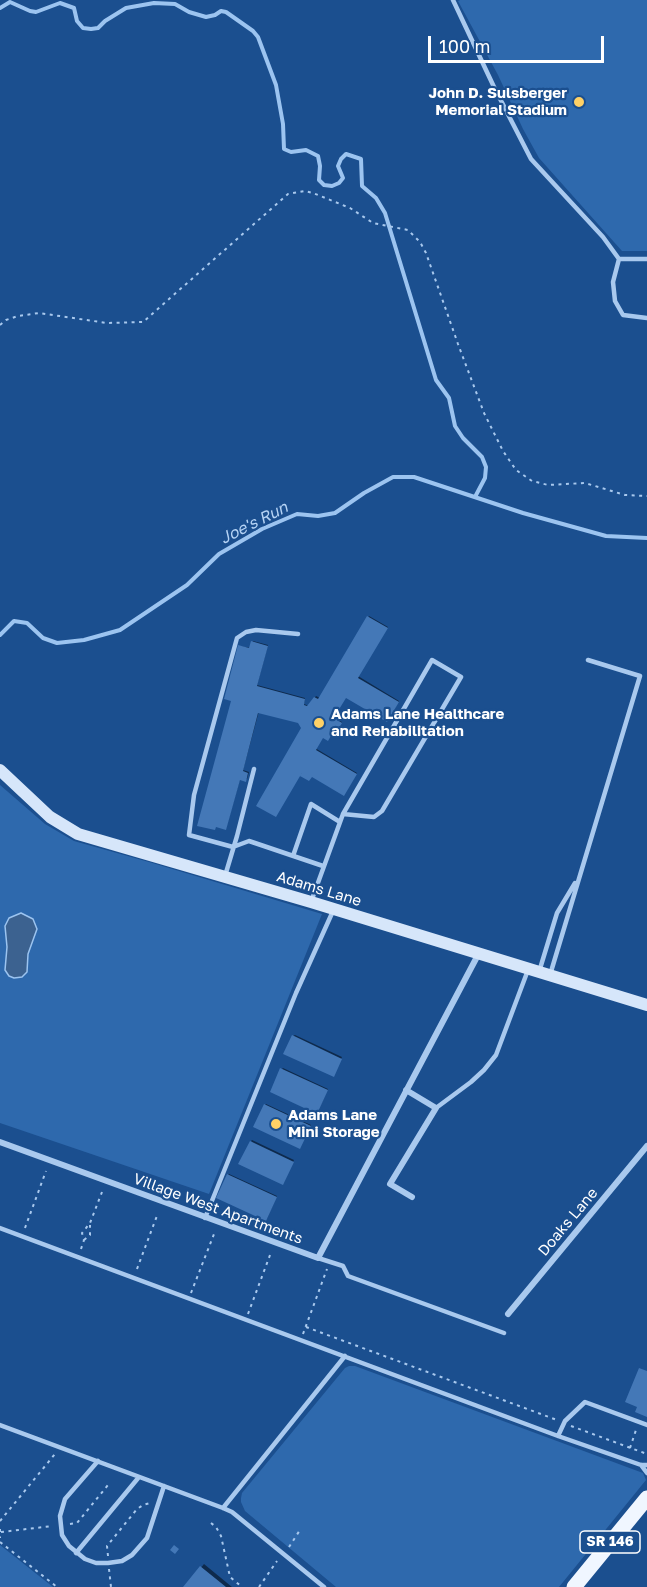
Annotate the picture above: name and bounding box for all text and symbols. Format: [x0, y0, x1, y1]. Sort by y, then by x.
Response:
scale bar [431, 24, 606, 62]
text: 100 m [439, 35, 490, 57]
place label: John D. Sulsberger Memorial Stadium [429, 84, 567, 119]
marker: John D. Sulsberger Memorial Stadium [572, 95, 586, 109]
water label: Joe's Run [217, 498, 291, 548]
place label: Adams Lane Healthcare and Rehabilitation [331, 705, 504, 740]
marker: Adams Lane Healthcare and Rehabilitation [312, 716, 326, 730]
street label: Adams Lane [274, 868, 364, 910]
place label: Adams Lane Mini Storage [288, 1106, 380, 1141]
marker: Adams Lane Mini Storage [269, 1117, 283, 1131]
street label: Village West Apartments [131, 1170, 305, 1248]
street label: Doaks Lane [534, 1184, 602, 1260]
road number: SR 146 [580, 1531, 640, 1553]

